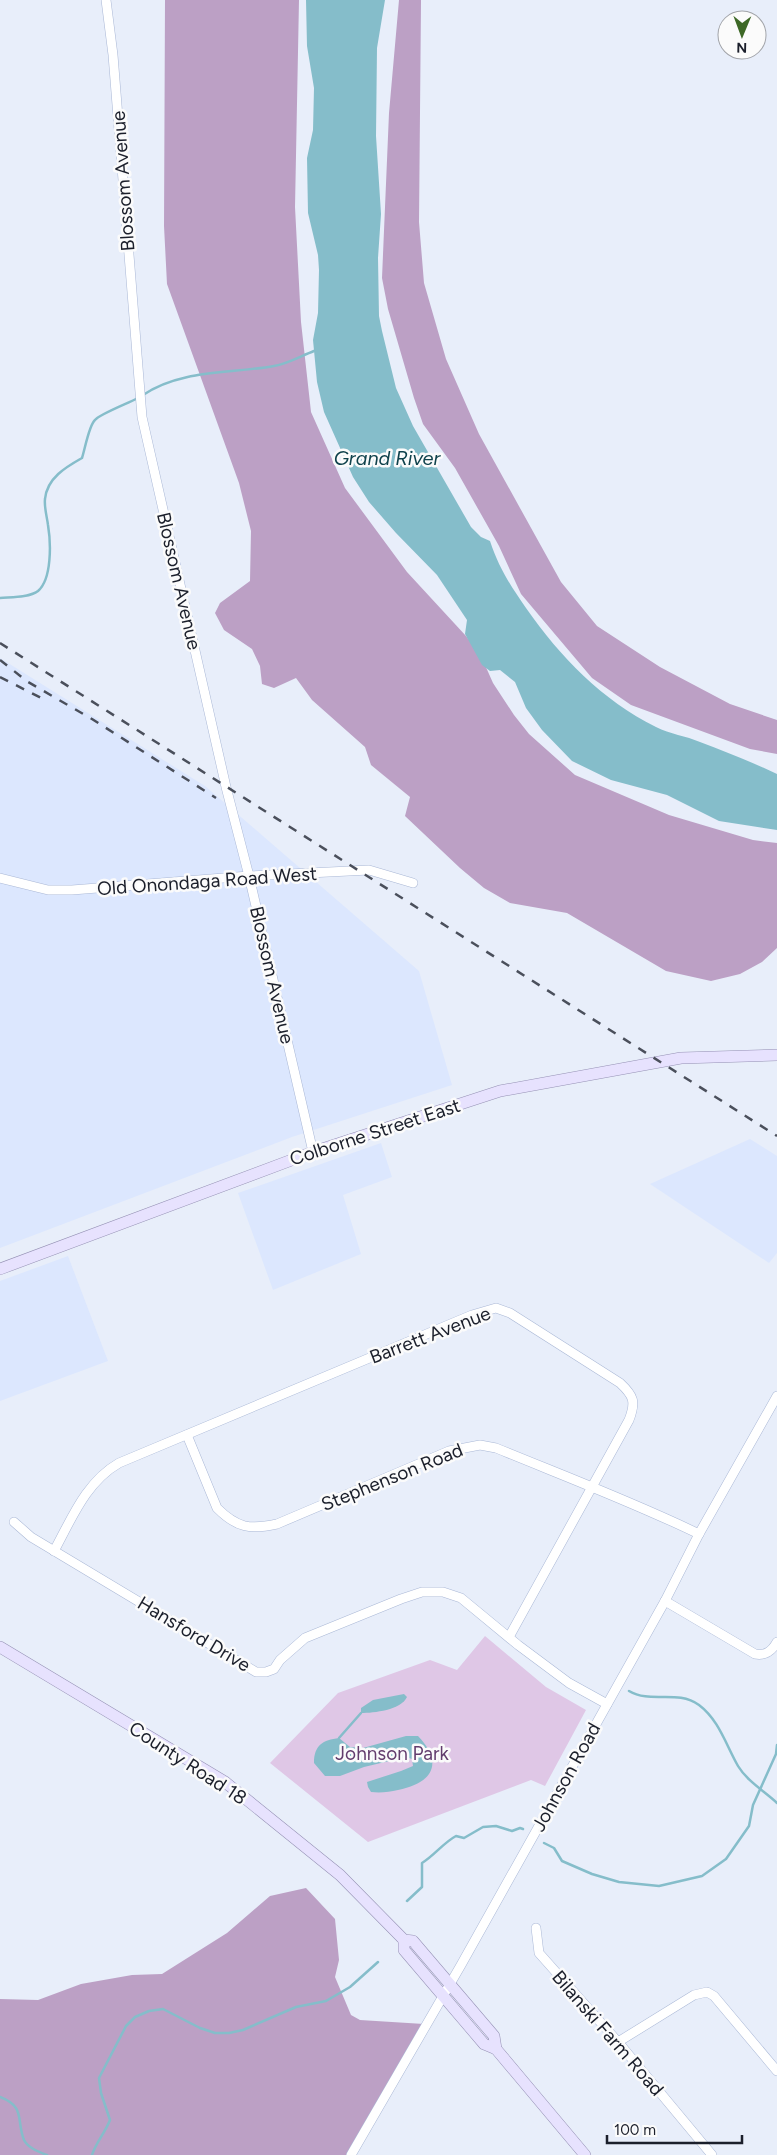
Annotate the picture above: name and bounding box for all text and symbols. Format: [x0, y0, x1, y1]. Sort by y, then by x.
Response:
north arrow [717, 10, 767, 60]
text: N [736, 39, 747, 56]
street label: Blossom Avenue [107, 110, 139, 252]
water label: Grand River [334, 446, 442, 470]
street label: Blossom Avenue [152, 510, 206, 652]
street label: Old Onondaga Road West [96, 862, 318, 900]
street label: Blossom Avenue [245, 904, 299, 1046]
street label: Colborne Street East [287, 1094, 463, 1170]
street label: Barrett Avenue [366, 1301, 494, 1369]
street label: Stephenson Road [318, 1438, 466, 1516]
street label: Hansford Drive [133, 1591, 255, 1677]
street label: County Road 18 [125, 1716, 251, 1810]
street label: Johnson Road [527, 1719, 605, 1835]
park label: Johnson Park [335, 1742, 449, 1765]
street label: Bilanski Farm Road [547, 1966, 669, 2100]
scale bar [607, 2112, 742, 2144]
text: 100 m [614, 2121, 656, 2139]

